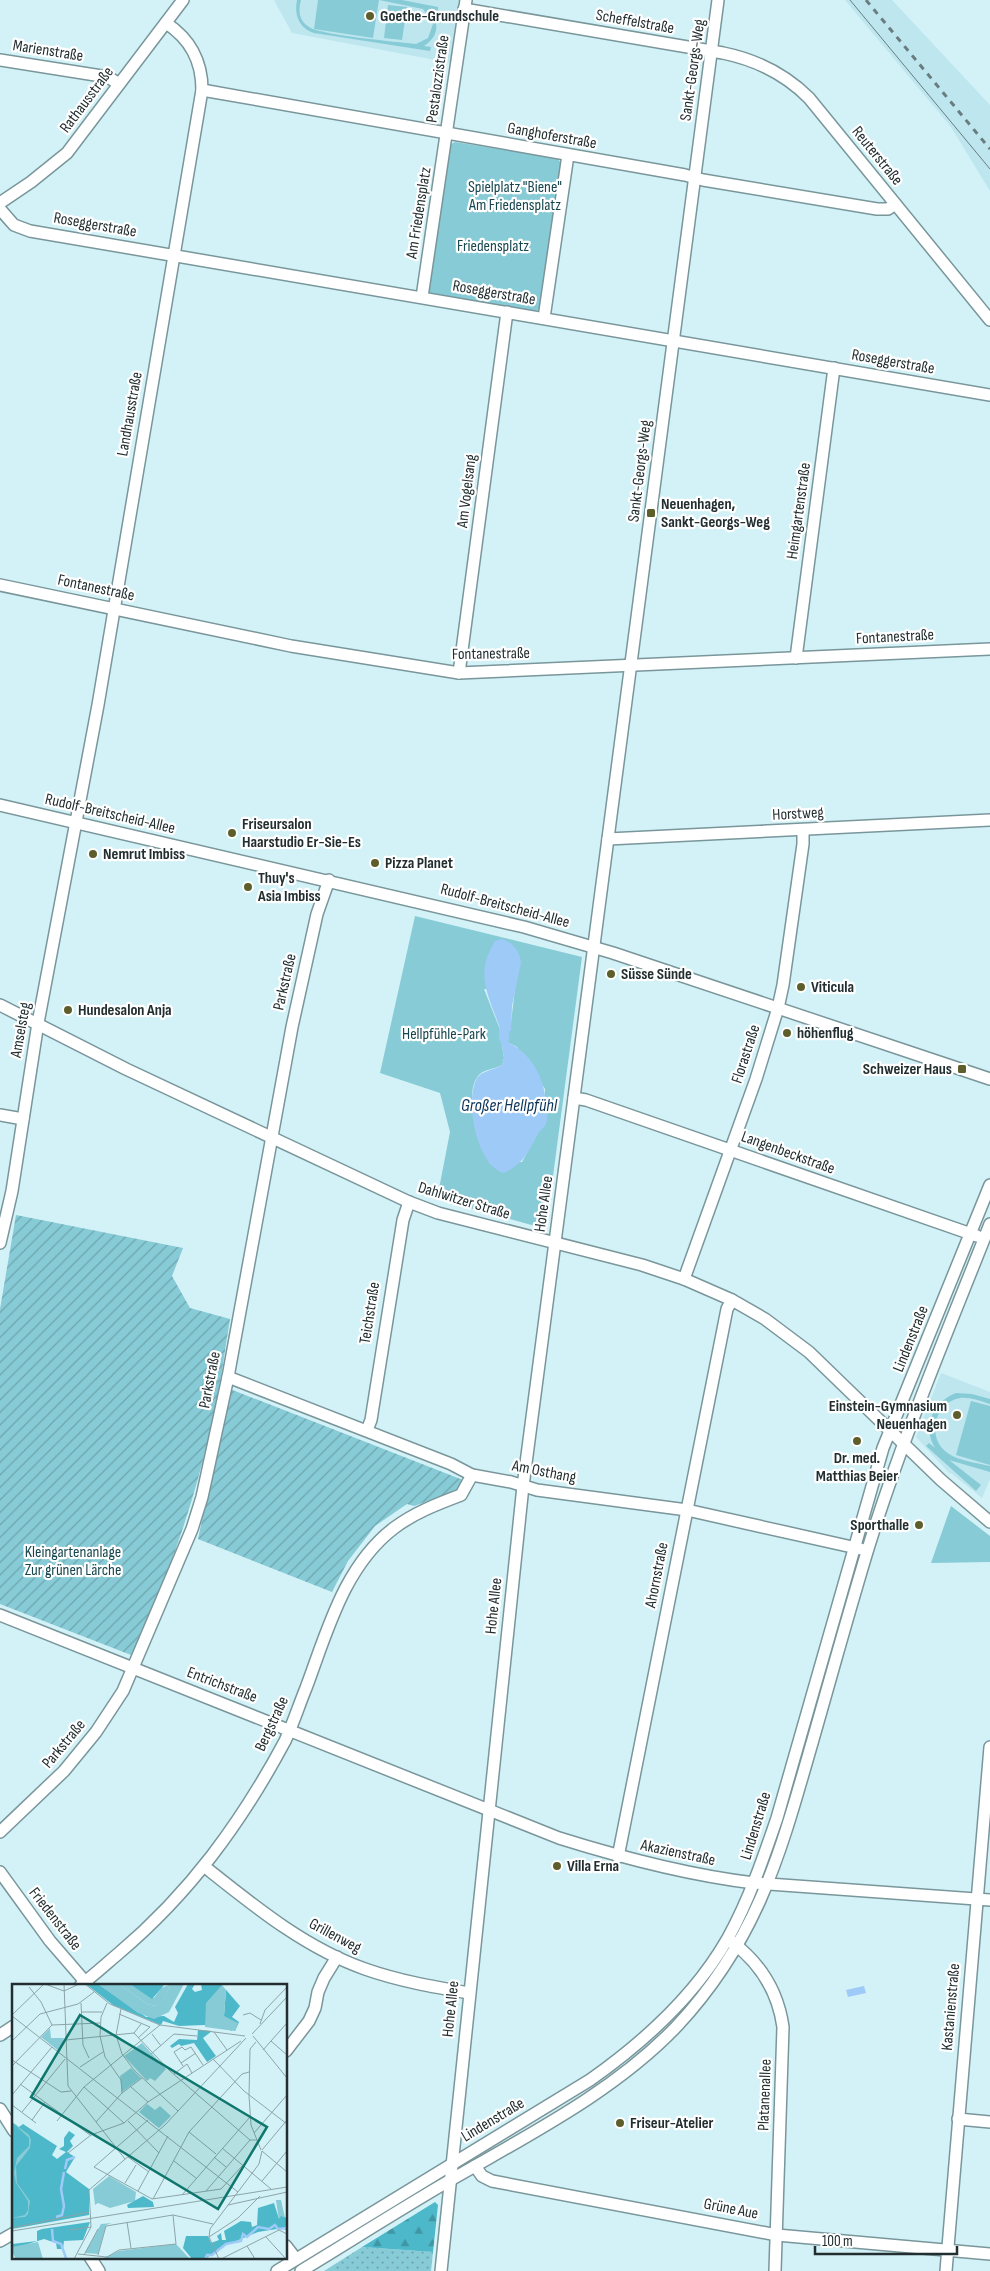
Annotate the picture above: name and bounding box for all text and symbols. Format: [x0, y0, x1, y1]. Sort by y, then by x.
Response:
street label: Scheffelstraße [594, 6, 676, 38]
place label: Goethe-Grundschule [380, 7, 499, 26]
marker: Goethe-Grundschule [364, 10, 376, 22]
street label: Sankt-Georgs-Weg [676, 18, 710, 122]
street label: Pestalozzistraße [422, 34, 454, 124]
street label: Marienstraße [12, 36, 84, 66]
street label: Rathausstraße [56, 63, 118, 137]
street label: Ganghoferstraße [506, 119, 598, 153]
street label: Reuterstraße [848, 123, 906, 189]
street label: Am Friedensplatz [402, 166, 436, 261]
park label: Spielplatz "Biene" Am Friedensplatz [468, 178, 562, 215]
street label: Roseggerstraße [52, 208, 138, 242]
park label: Friedensplatz [457, 237, 529, 256]
street label: Roseggerstraße [451, 276, 537, 310]
street label: Roseggerstraße [850, 345, 936, 379]
street label: Landhausstraße [113, 370, 147, 458]
street label: Sankt-Georgs-Weg [624, 419, 656, 523]
street label: Am Vogelsang [453, 453, 481, 530]
street label: Heimgartenstraße [783, 462, 815, 560]
place label: Neuenhagen, Sankt-Georgs-Weg [661, 495, 770, 532]
marker: Neuenhagen, Sankt-Georgs-Weg [645, 507, 657, 519]
street label: Fontanestraße [56, 571, 136, 605]
street label: Fontanestraße [856, 625, 934, 649]
street label: Fontanestraße [452, 644, 530, 664]
street label: Rudolf-Breitscheid-Allee [43, 790, 177, 838]
street label: Horstweg [772, 803, 824, 825]
place label: Friseursalon Haarstudio Er-Sie-Es [242, 815, 361, 852]
marker: Friseursalon Haarstudio Er-Sie-Es [226, 827, 238, 839]
place label: Nemrut Imbiss [103, 845, 185, 864]
marker: Nemrut Imbiss [87, 848, 99, 860]
place label: Pizza Planet [385, 854, 453, 873]
marker: Pizza Planet [369, 857, 381, 869]
place label: Thuy's Asia Imbiss [257, 869, 321, 906]
street label: Rudolf-Breitscheid-Allee [438, 880, 572, 932]
marker: Thuy's Asia Imbiss [242, 881, 254, 893]
street label: Parkstraße [269, 952, 301, 1012]
place label: Süsse Sünde [621, 965, 692, 984]
marker: Süsse Sünde [605, 968, 617, 980]
place label: Viticula [811, 978, 854, 997]
marker: Viticula [795, 981, 807, 993]
street label: Amselsteg [7, 1001, 35, 1060]
place label: Hundesalon Anja [78, 1001, 172, 1020]
marker: Hundesalon Anja [62, 1004, 74, 1016]
street label: Florastraße [728, 1022, 764, 1086]
place label: höhenflug [797, 1024, 854, 1043]
park label: Hellpfühle-Park [402, 1025, 486, 1044]
marker: höhenflug [781, 1027, 793, 1039]
place label: Schweizer Haus [863, 1060, 952, 1079]
marker: Schweizer Haus [956, 1063, 968, 1075]
water label: Großer Hellpfühl [461, 1095, 558, 1116]
street label: Langenbeckstraße [739, 1127, 837, 1179]
street label: Hohe Allee [531, 1175, 557, 1233]
street label: Dahlwitzer Straße [416, 1178, 512, 1224]
street label: Teichstraße [356, 1281, 384, 1345]
street label: Lindenstraße [889, 1303, 933, 1375]
street label: Parkstraße [195, 1350, 225, 1410]
place label: Einstein-Gymnasium Neuenhagen [829, 1397, 947, 1434]
marker: Einstein-Gymnasium Neuenhagen [951, 1409, 963, 1421]
marker: Dr. med. Matthias Beier [851, 1435, 863, 1447]
place label: Dr. med. Matthias Beier [816, 1449, 898, 1486]
street label: Am Osthang [509, 1456, 578, 1488]
place label: Sporthalle [850, 1516, 909, 1535]
marker: Sporthalle [913, 1519, 925, 1531]
street label: Ahornstraße [641, 1541, 673, 1610]
park label: Kleingartenanlage Zur grünen Lärche [25, 1543, 121, 1580]
street label: Hohe Allee [482, 1577, 506, 1635]
street label: Entrichstraße [184, 1663, 260, 1707]
street label: Bergstraße [251, 1694, 293, 1754]
street label: Parkstraße [38, 1716, 90, 1772]
street label: Lindenstraße [737, 1790, 775, 1862]
street label: Akazienstraße [638, 1836, 717, 1870]
place label: Villa Erna [567, 1857, 619, 1876]
marker: Villa Erna [551, 1860, 563, 1872]
street label: Friedenstraße [25, 1884, 85, 1954]
street label: Grillenweg [306, 1914, 364, 1958]
street label: Kastanienstraße [938, 1963, 964, 2051]
street label: Hohe Allee [439, 1980, 463, 2038]
inset map [12, 1984, 288, 2258]
street label: Platanenallee [754, 2059, 776, 2131]
street label: Lindenstraße [458, 2094, 528, 2146]
place label: Friseur-Atelier [630, 2114, 714, 2133]
marker: Friseur-Atelier [614, 2117, 626, 2129]
street label: Grüne Aue [702, 2194, 760, 2224]
scale bar [815, 2224, 958, 2256]
text: 100 m [822, 2232, 853, 2251]

